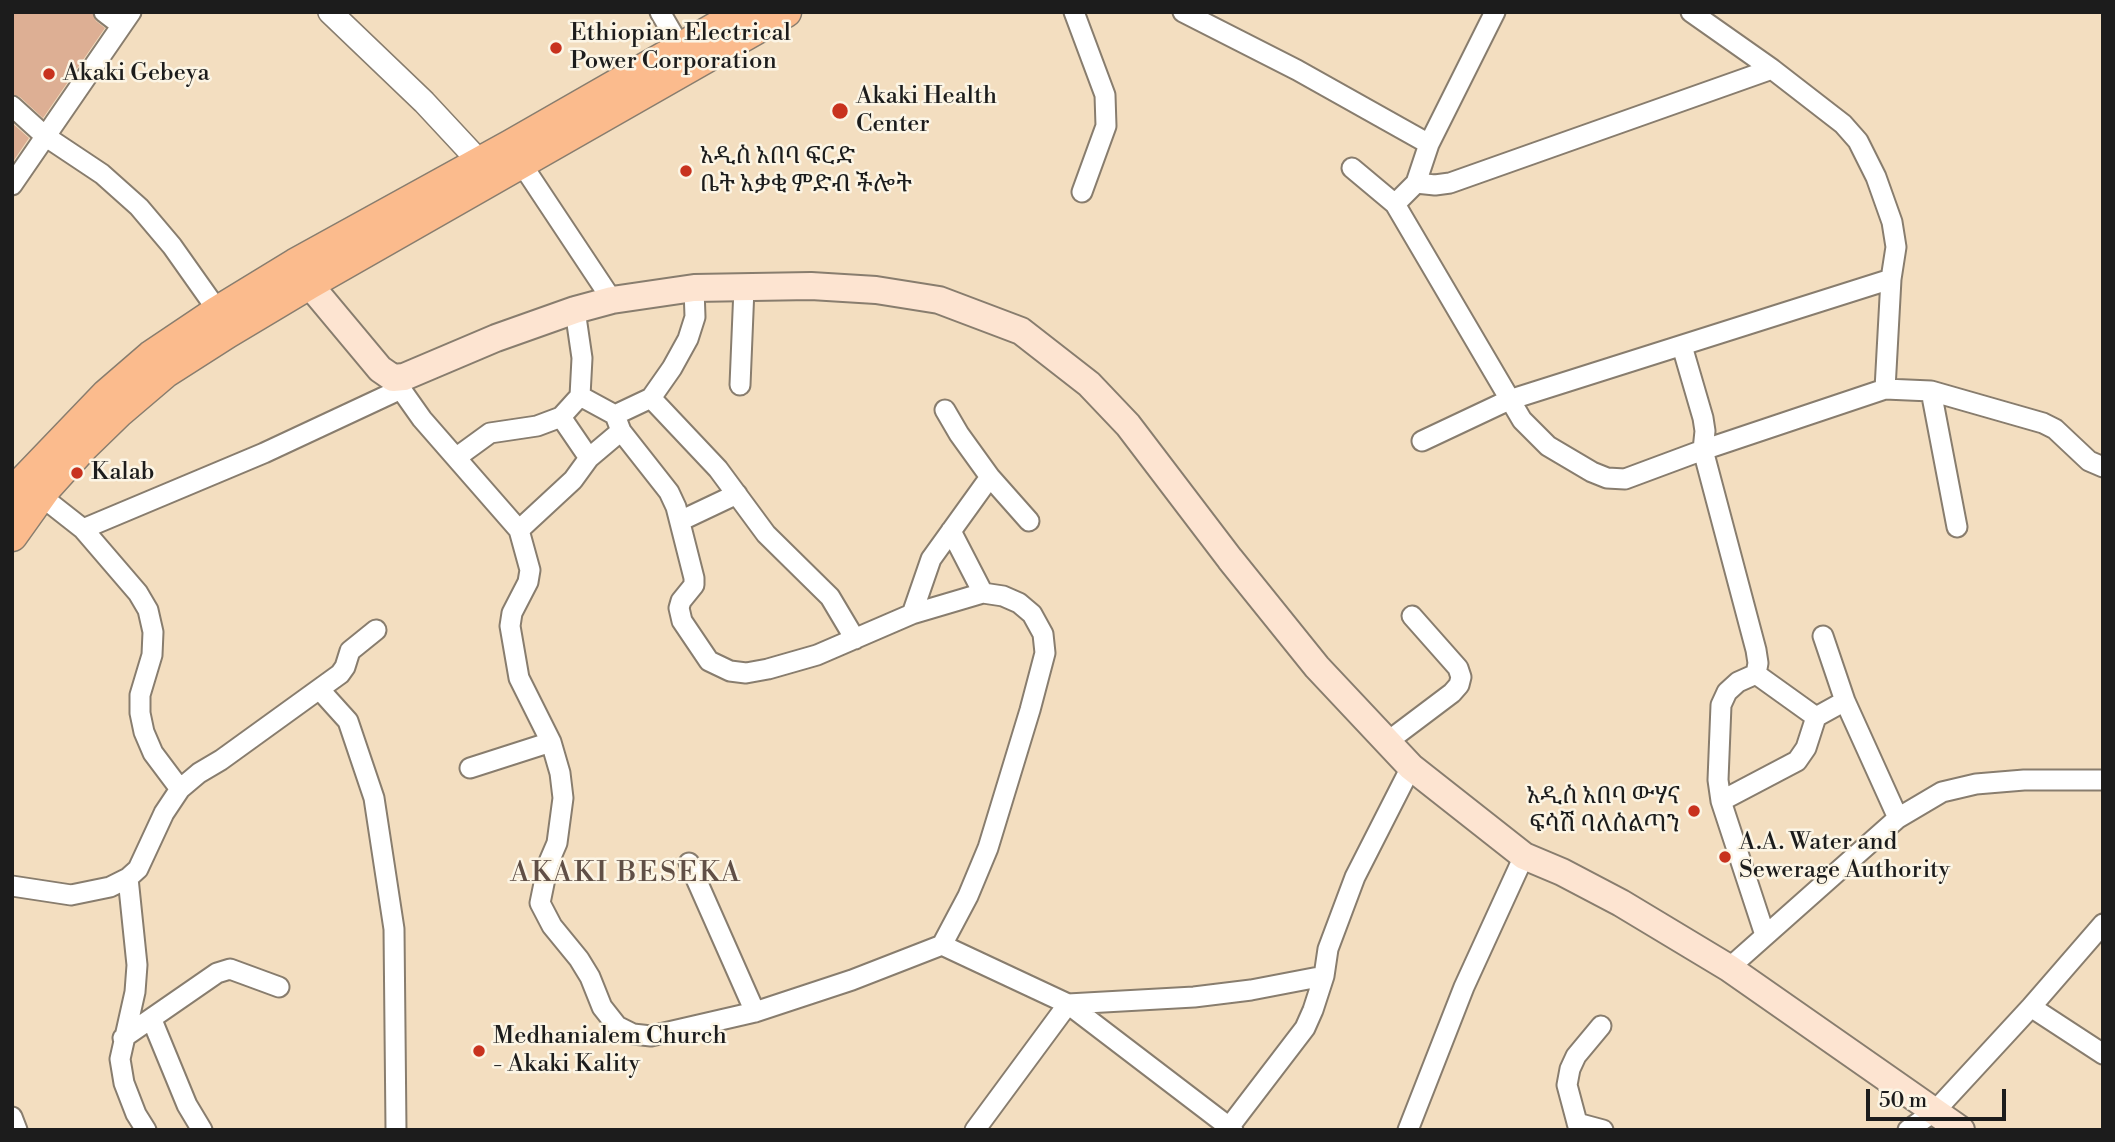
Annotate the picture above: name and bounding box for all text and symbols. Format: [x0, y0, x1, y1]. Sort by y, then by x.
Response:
place label: Ethiopian Electrical Power Corporation [570, 20, 791, 76]
marker: Ethiopian Electrical Power Corporation [548, 40, 564, 56]
place label: Akaki Gebeya [63, 60, 210, 88]
marker: Akaki Gebeya [41, 66, 57, 82]
place label: Akaki Health Center [856, 83, 997, 139]
marker: Akaki Health Center [830, 101, 850, 121]
place label: አዲስ አበባ ፍርድ ቤት አቃቂ ምድብ ችሎት [700, 143, 912, 199]
marker: አዲስ አበባ ፍርድ ቤት አቃቂ ምድብ ችሎት [678, 163, 694, 179]
place label: Kalab [91, 459, 155, 487]
marker: Kalab [69, 465, 85, 481]
place label: አዲስ አበባ ውሃና ፍሳሽ ባለስልጣን [1526, 783, 1680, 839]
marker: አዲስ አበባ ውሃና ፍሳሽ ባለስልጣን [1686, 803, 1702, 819]
place label: A.A. Water and Sewerage Authority [1739, 829, 1950, 885]
marker: A.A. Water and Sewerage Authority [1717, 849, 1733, 865]
district label: AKAKI BESEKA [512, 857, 740, 891]
place label: Medhanialem Church - Akaki Kality [493, 1023, 727, 1079]
marker: Medhanialem Church - Akaki Kality [471, 1043, 487, 1059]
scale bar [1870, 1076, 2010, 1120]
text: 50 m [1879, 1088, 1927, 1114]

